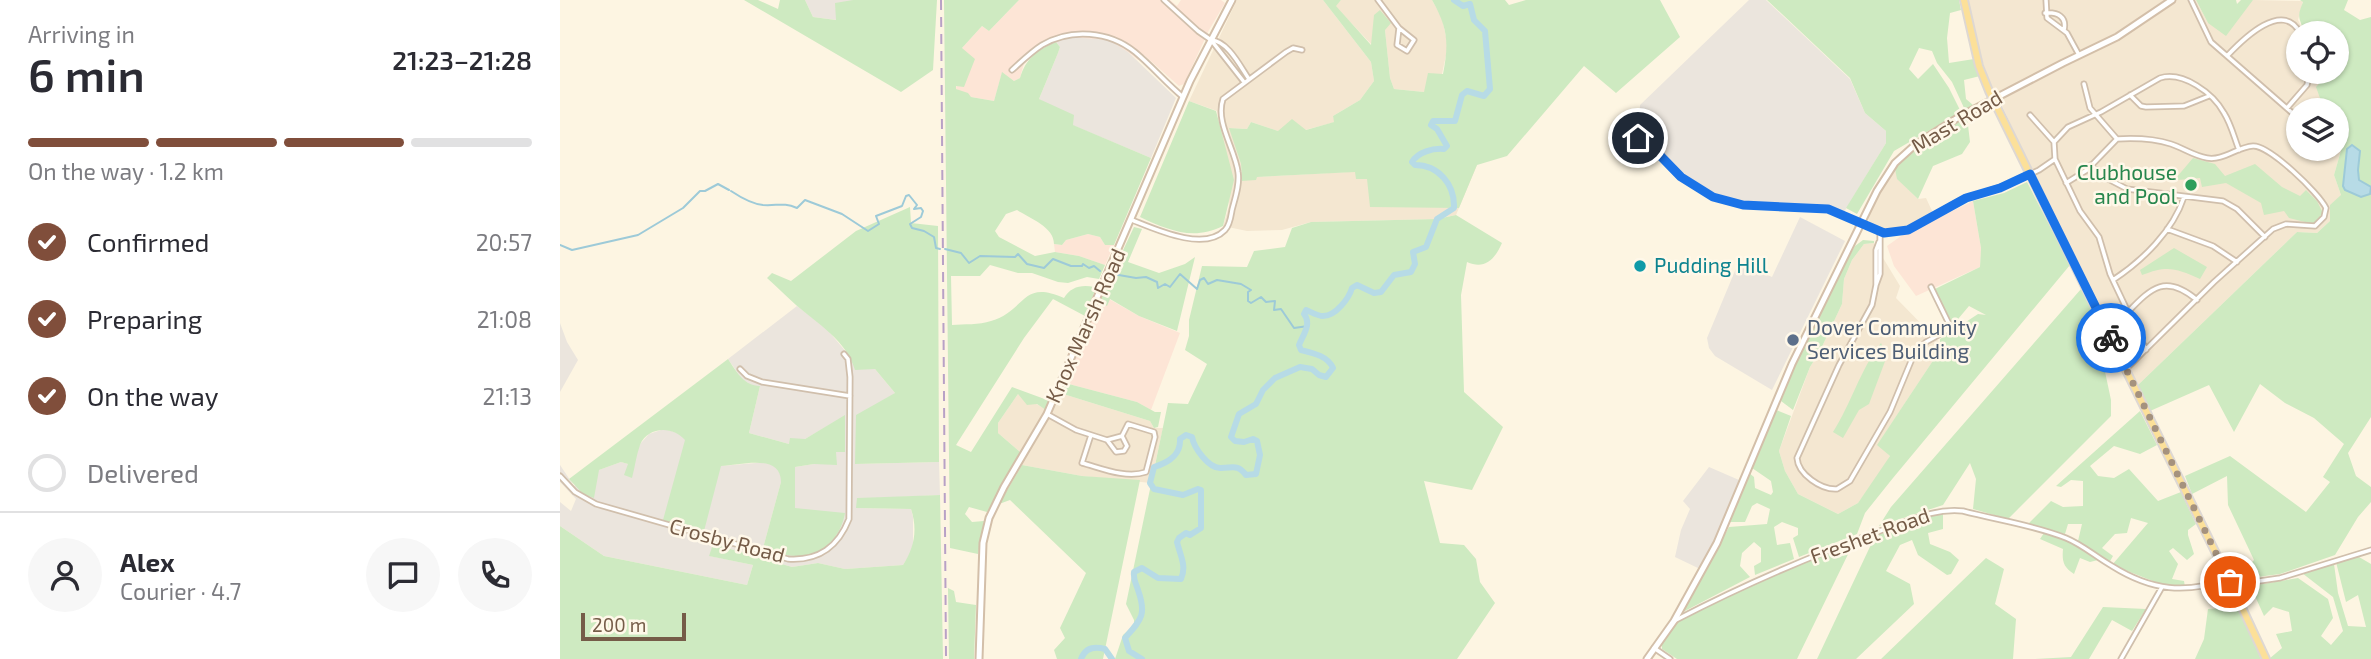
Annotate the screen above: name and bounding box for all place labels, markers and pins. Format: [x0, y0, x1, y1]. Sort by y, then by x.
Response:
pin [1608, 108, 1668, 168]
place label: Clubhouse and Pool [2077, 159, 2178, 208]
marker: Clubhouse and Pool [2183, 177, 2199, 193]
place label: Pudding Hill [1654, 252, 1769, 277]
marker: Pudding Hill [1632, 258, 1648, 274]
place label: Dover Community Services Building [1807, 314, 1977, 363]
marker: Dover Community Services Building [1785, 332, 1801, 348]
pin [2200, 552, 2260, 612]

